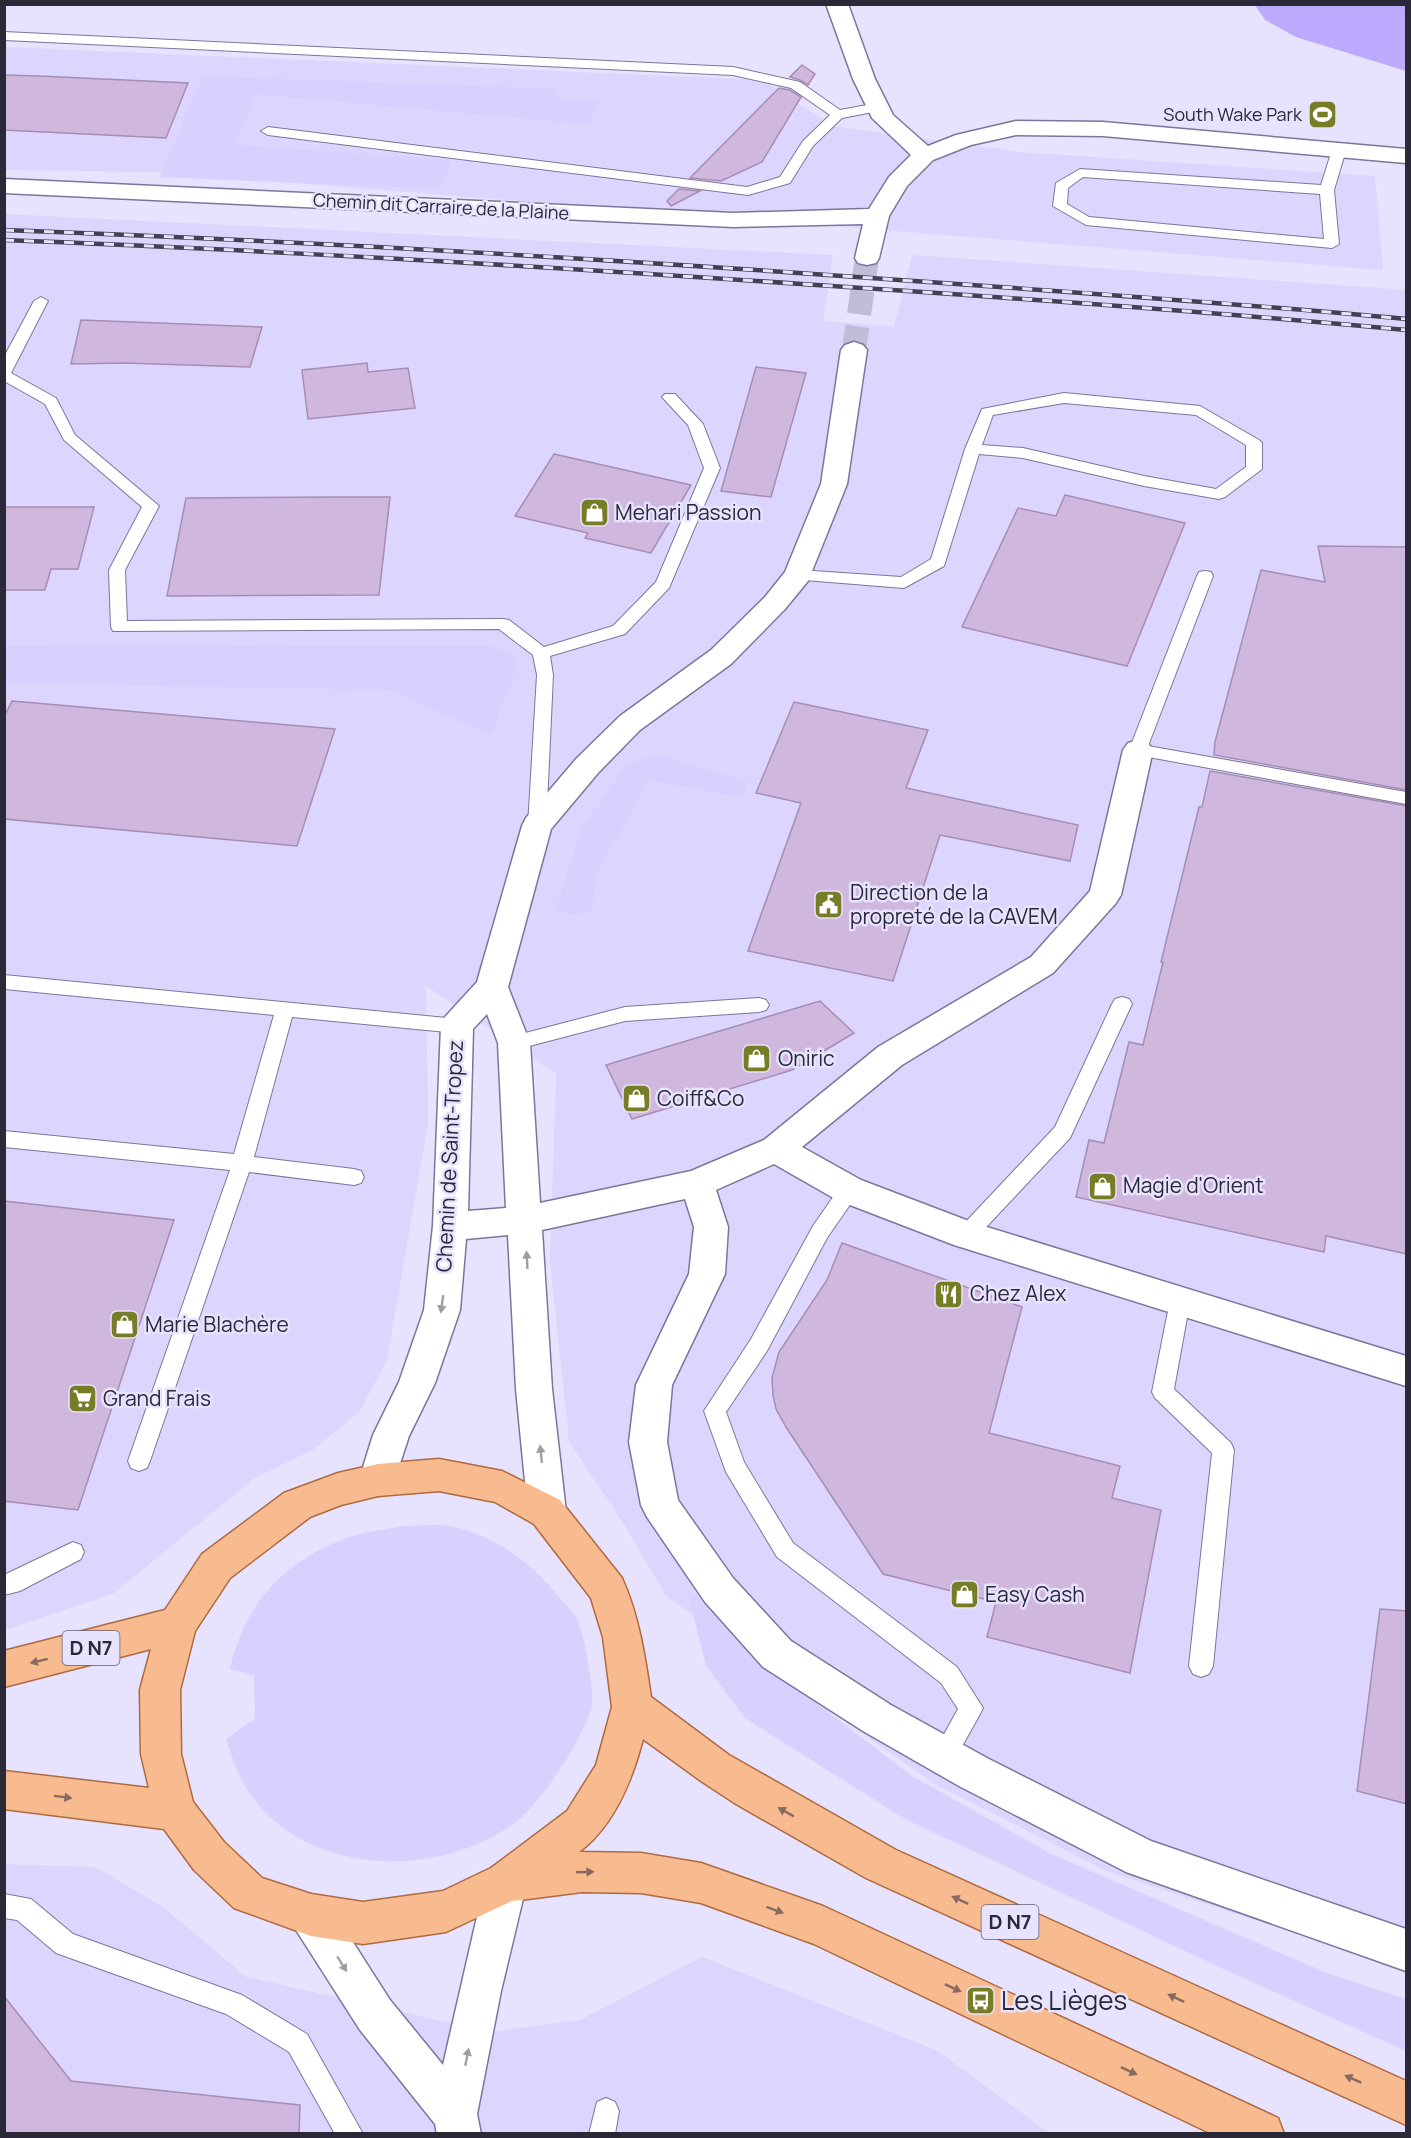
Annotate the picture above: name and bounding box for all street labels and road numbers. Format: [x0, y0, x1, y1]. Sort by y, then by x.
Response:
street label: Chemin dit Carraire de la Plaine [312, 187, 570, 225]
street label: Chemin de Saint-Tropez [429, 1039, 469, 1273]
road number: D N7 [62, 1631, 119, 1665]
road number: D N7 [982, 1905, 1038, 1939]

